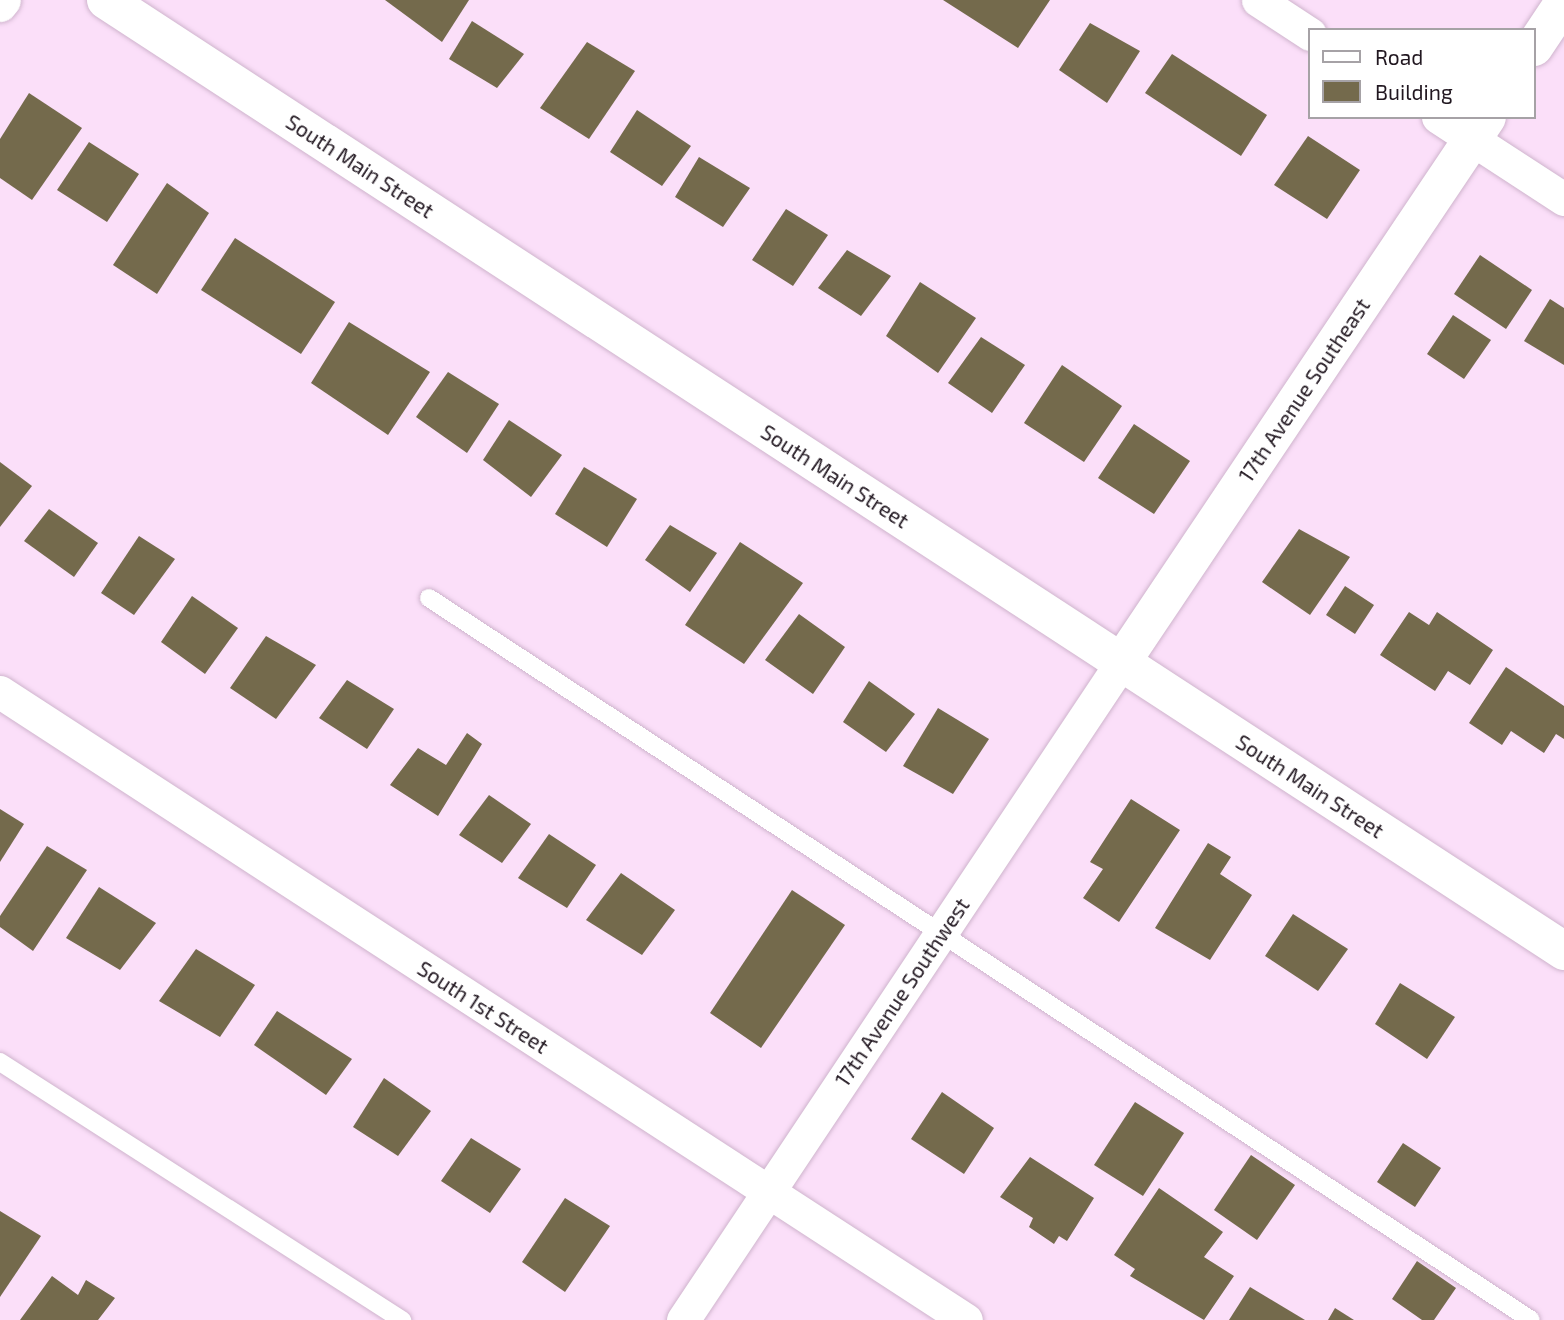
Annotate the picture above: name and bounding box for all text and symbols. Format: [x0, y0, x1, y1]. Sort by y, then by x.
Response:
legend [1308, 28, 1536, 119]
text: Road [1375, 44, 1423, 69]
text: Building [1375, 79, 1453, 104]
street label: South Main Street [281, 109, 439, 223]
street label: 17th Avenue Southeast [1233, 293, 1375, 487]
street label: South Main Street [756, 419, 914, 533]
street label: South Main Street [1231, 729, 1389, 843]
street label: 17th Avenue Southwest [829, 893, 975, 1091]
street label: South 1st Street [413, 955, 553, 1059]

